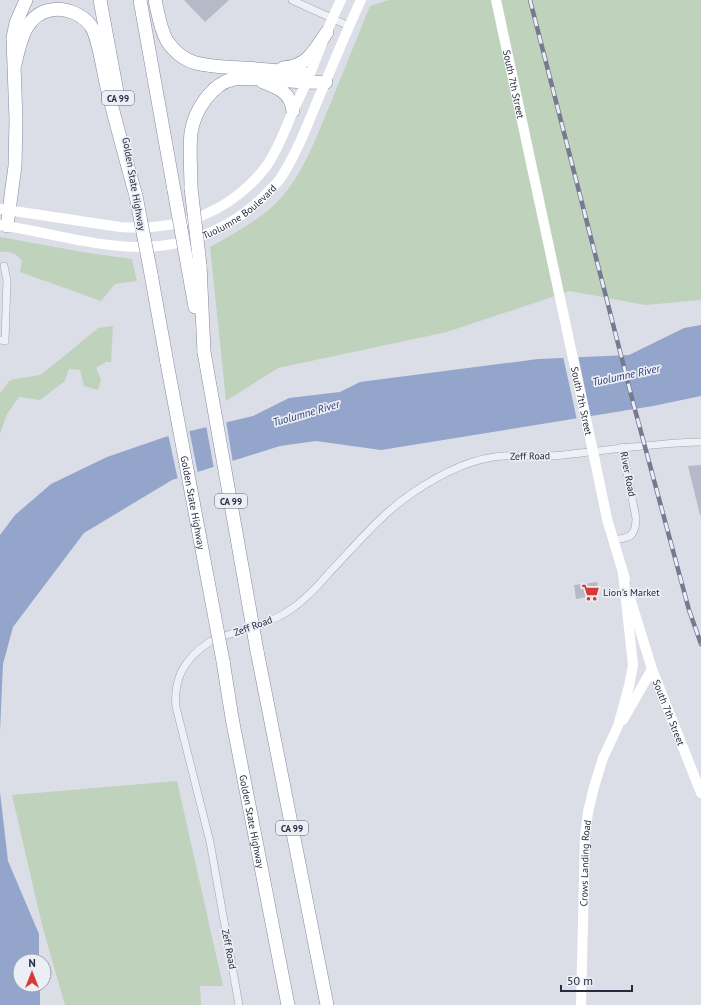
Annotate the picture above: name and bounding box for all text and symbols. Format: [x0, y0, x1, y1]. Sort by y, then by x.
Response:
street label: South 7th Street [500, 49, 528, 120]
road number: CA 99 [102, 91, 134, 105]
street label: Golden State Highway [119, 136, 149, 232]
street label: Tuolumne Boulevard [200, 181, 279, 242]
water label: Tuolumne River [591, 361, 662, 389]
street label: South 7th Street [568, 365, 596, 437]
water label: Tuolumne River [271, 396, 342, 429]
street label: Zeff Road [510, 449, 550, 463]
street label: River Road [617, 450, 639, 498]
street label: Golden State Highway [178, 455, 208, 551]
road number: CA 99 [215, 494, 247, 508]
supermarket icon: Lion's Market [580, 582, 600, 602]
place label: Lion's Market [603, 586, 660, 599]
street label: Zeff Road [232, 613, 274, 639]
street label: South 7th Street [650, 677, 688, 748]
street label: Golden State Highway [237, 773, 268, 870]
street label: Crows Landing Road [577, 819, 593, 907]
road number: CA 99 [276, 821, 308, 835]
street label: Zeff Road [219, 928, 239, 970]
north arrow [12, 953, 52, 993]
text: N [28, 956, 36, 970]
scale bar [561, 967, 632, 993]
text: 50 m [567, 973, 593, 988]

